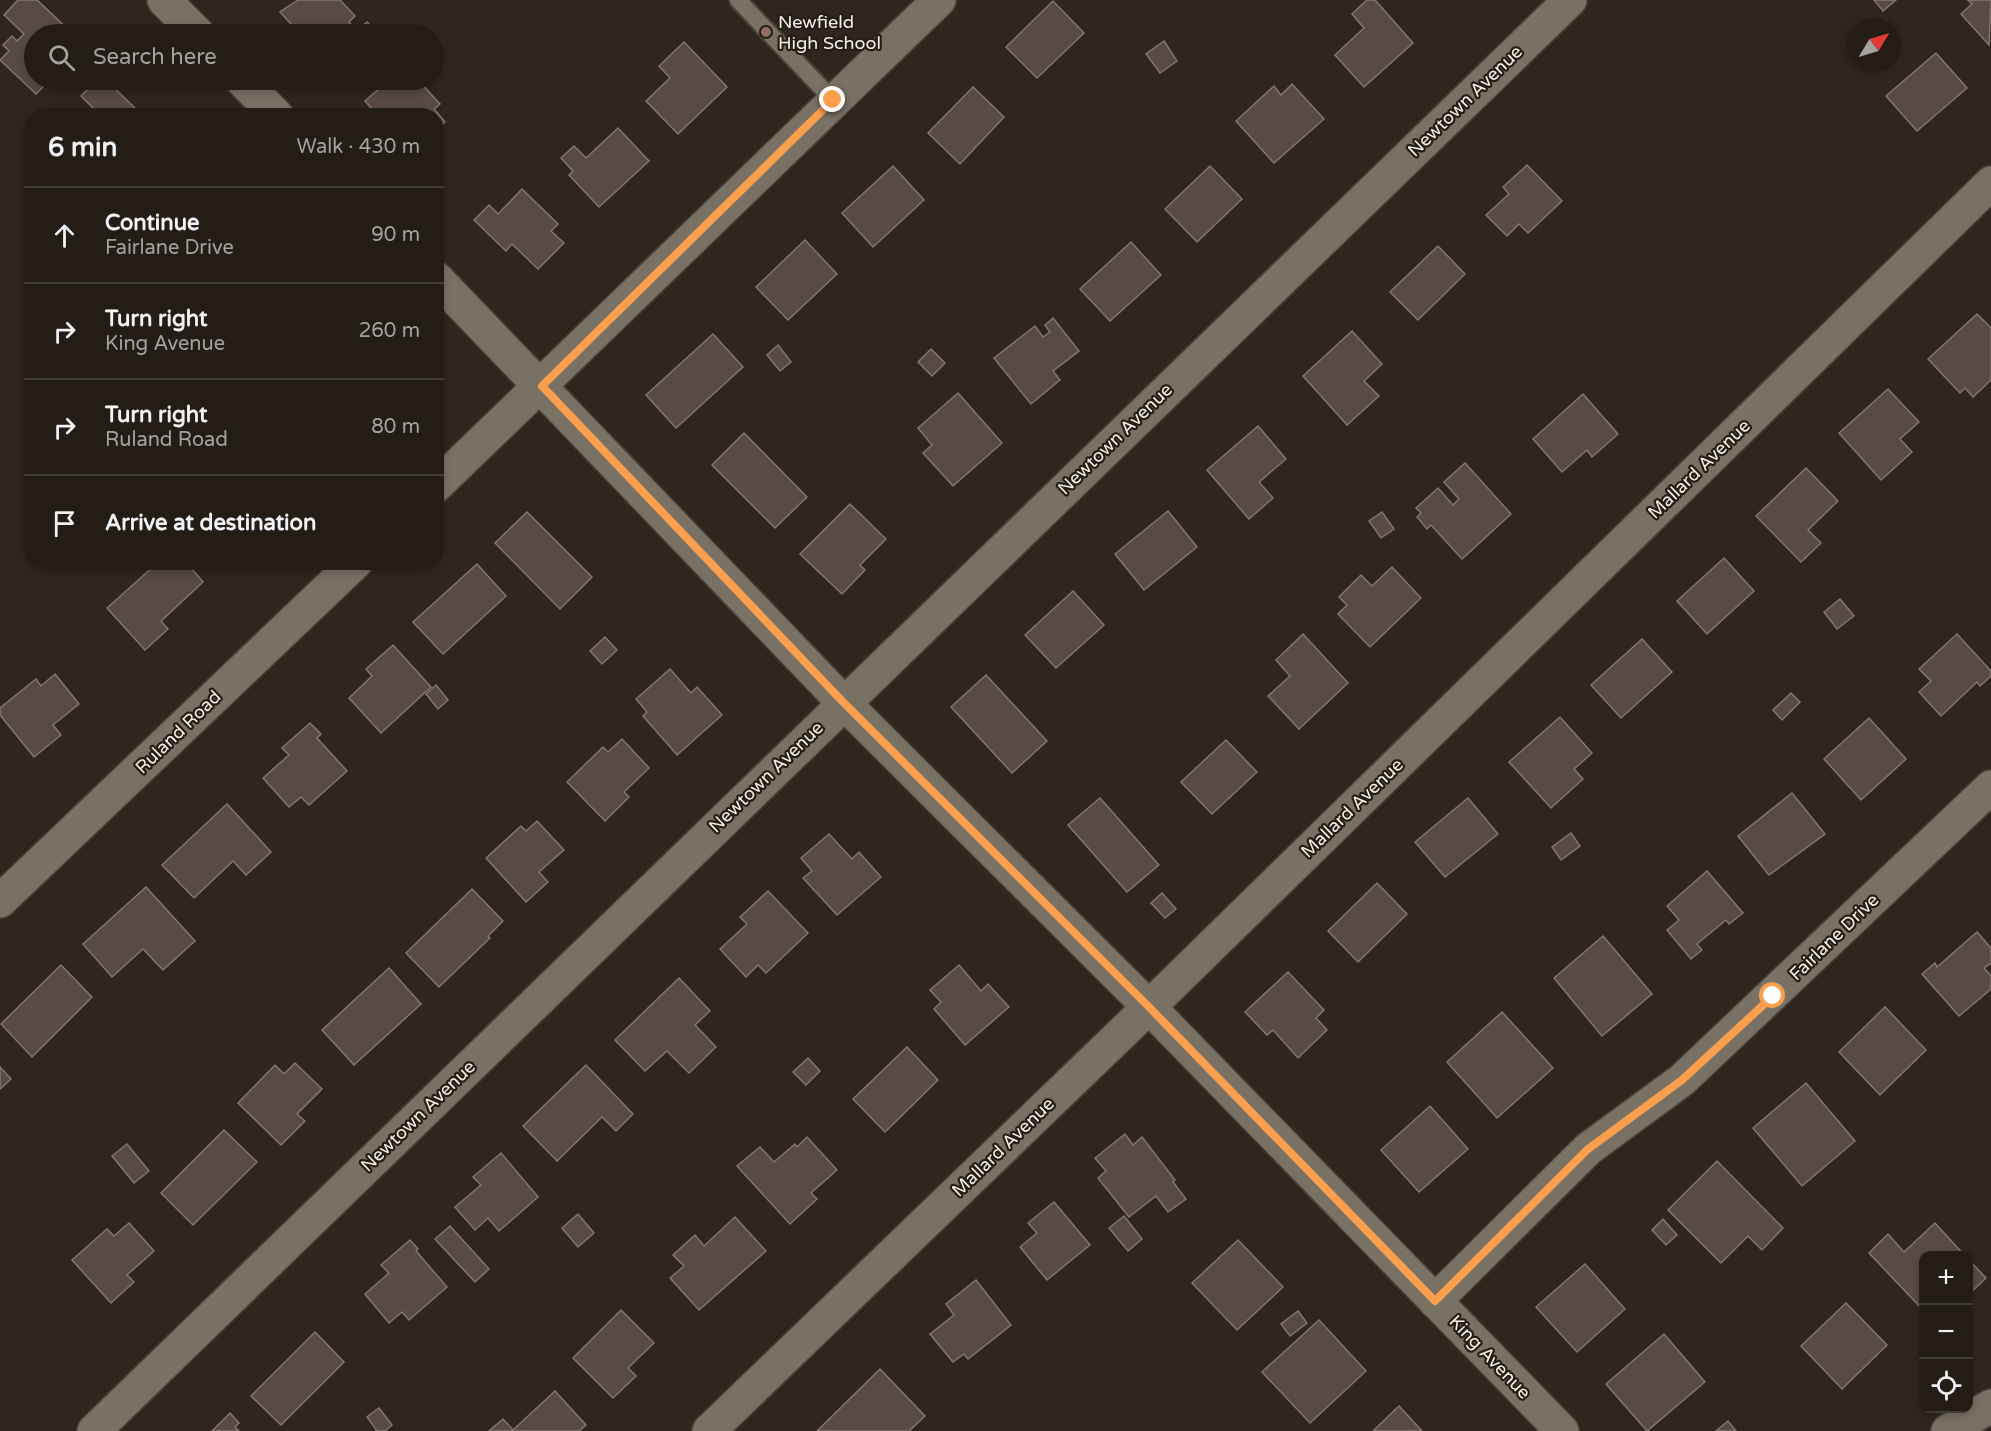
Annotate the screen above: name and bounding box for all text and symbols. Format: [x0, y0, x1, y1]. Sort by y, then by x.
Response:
place label: Newfield High School [778, 11, 881, 54]
north arrow [1847, 18, 1901, 72]
search box [24, 24, 444, 90]
marker: Newfield High School [759, 25, 773, 39]
icon: search [45, 41, 78, 74]
street label: Newtown Avenue [1403, 41, 1527, 161]
text: Search here [93, 44, 217, 70]
route end [819, 86, 845, 112]
text: 6 min [48, 132, 117, 163]
text: Walk · 430 m [297, 135, 420, 159]
text: Continue [105, 210, 200, 236]
icon: ahead [48, 219, 81, 252]
text: 90 m [371, 223, 420, 247]
text: Fairlane Drive [105, 236, 234, 260]
text: Turn right [105, 306, 207, 332]
icon: right [48, 315, 81, 348]
text: 260 m [359, 319, 420, 343]
text: King Avenue [105, 332, 225, 356]
street label: Newtown Avenue [1053, 379, 1177, 499]
text: Turn right [105, 402, 207, 428]
icon: right [48, 411, 81, 444]
text: 80 m [371, 415, 420, 439]
street label: Mallard Avenue [1643, 415, 1755, 523]
text: Ruland Road [105, 428, 228, 452]
icon: arrive [48, 507, 81, 540]
text: Arrive at destination [105, 510, 316, 536]
street label: Ruland Road [131, 686, 225, 778]
street label: Newtown Avenue [704, 717, 828, 837]
street label: Mallard Avenue [1296, 754, 1408, 862]
street label: Fairlane Drive [1785, 889, 1883, 985]
route start [1759, 982, 1785, 1008]
street label: Newtown Avenue [356, 1056, 480, 1176]
street label: Mallard Avenue [947, 1093, 1059, 1201]
map controls [1919, 1251, 1973, 1413]
button: + [1919, 1251, 1973, 1305]
button: − [1919, 1305, 1973, 1359]
street label: King Avenue [1445, 1311, 1535, 1403]
button: locate [1919, 1359, 1973, 1413]

